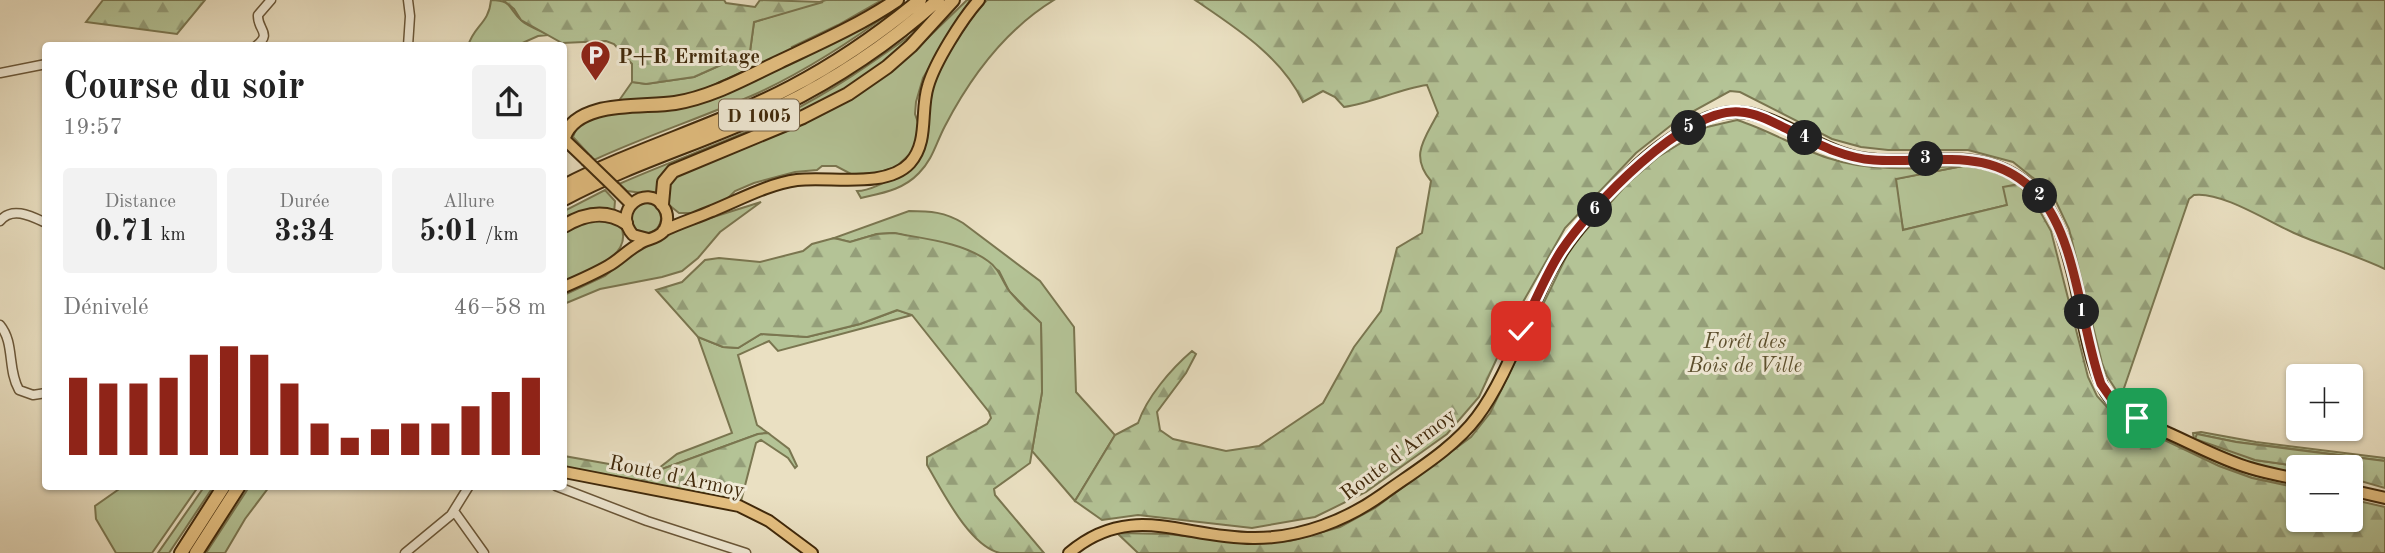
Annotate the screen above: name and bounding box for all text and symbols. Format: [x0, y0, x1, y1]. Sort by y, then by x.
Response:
parking icon: P+R Ermitage [578, 39, 612, 83]
place label: P+R Ermitage [618, 47, 760, 68]
button: share [472, 65, 546, 139]
text: Course du soir [63, 69, 305, 107]
road number: D 1005 [719, 99, 799, 130]
pin: 5 [1672, 110, 1706, 146]
text: 19:57 [63, 116, 123, 139]
text: 5 [1683, 118, 1694, 137]
pin: 4 [1787, 120, 1822, 156]
text: 4 [1799, 128, 1810, 147]
pin: 3 [1909, 142, 1944, 176]
text: 3 [1920, 149, 1931, 168]
pin: 2 [2022, 178, 2058, 214]
text: 2 [2034, 186, 2045, 205]
pin: 6 [1578, 192, 1612, 228]
text: Distance [104, 193, 176, 212]
text: Durée [279, 193, 330, 212]
text: Allure [443, 193, 495, 212]
text: 6 [1589, 200, 1600, 219]
text: 0.71 [95, 217, 155, 247]
text: 3:34 [274, 217, 335, 247]
text: 5:01 [419, 217, 480, 247]
text: km [155, 226, 186, 245]
text: /km [480, 226, 519, 245]
pin: 1 [2064, 294, 2100, 330]
text: Dénivelé [63, 296, 149, 319]
text: 46–58 m [454, 296, 546, 319]
pin [1491, 301, 1551, 361]
text: 1 [2076, 302, 2087, 321]
icon: check [1502, 312, 1540, 350]
park label: Forêt des Bois de Ville [1687, 332, 1802, 377]
map controls [2286, 364, 2363, 532]
button: + [2286, 364, 2363, 441]
pin [2107, 388, 2167, 448]
icon: arrive [2118, 399, 2156, 437]
street label: Route d'Armoy [1337, 405, 1461, 505]
street label: Route d'Armoy [607, 453, 747, 502]
button: − [2286, 455, 2363, 532]

